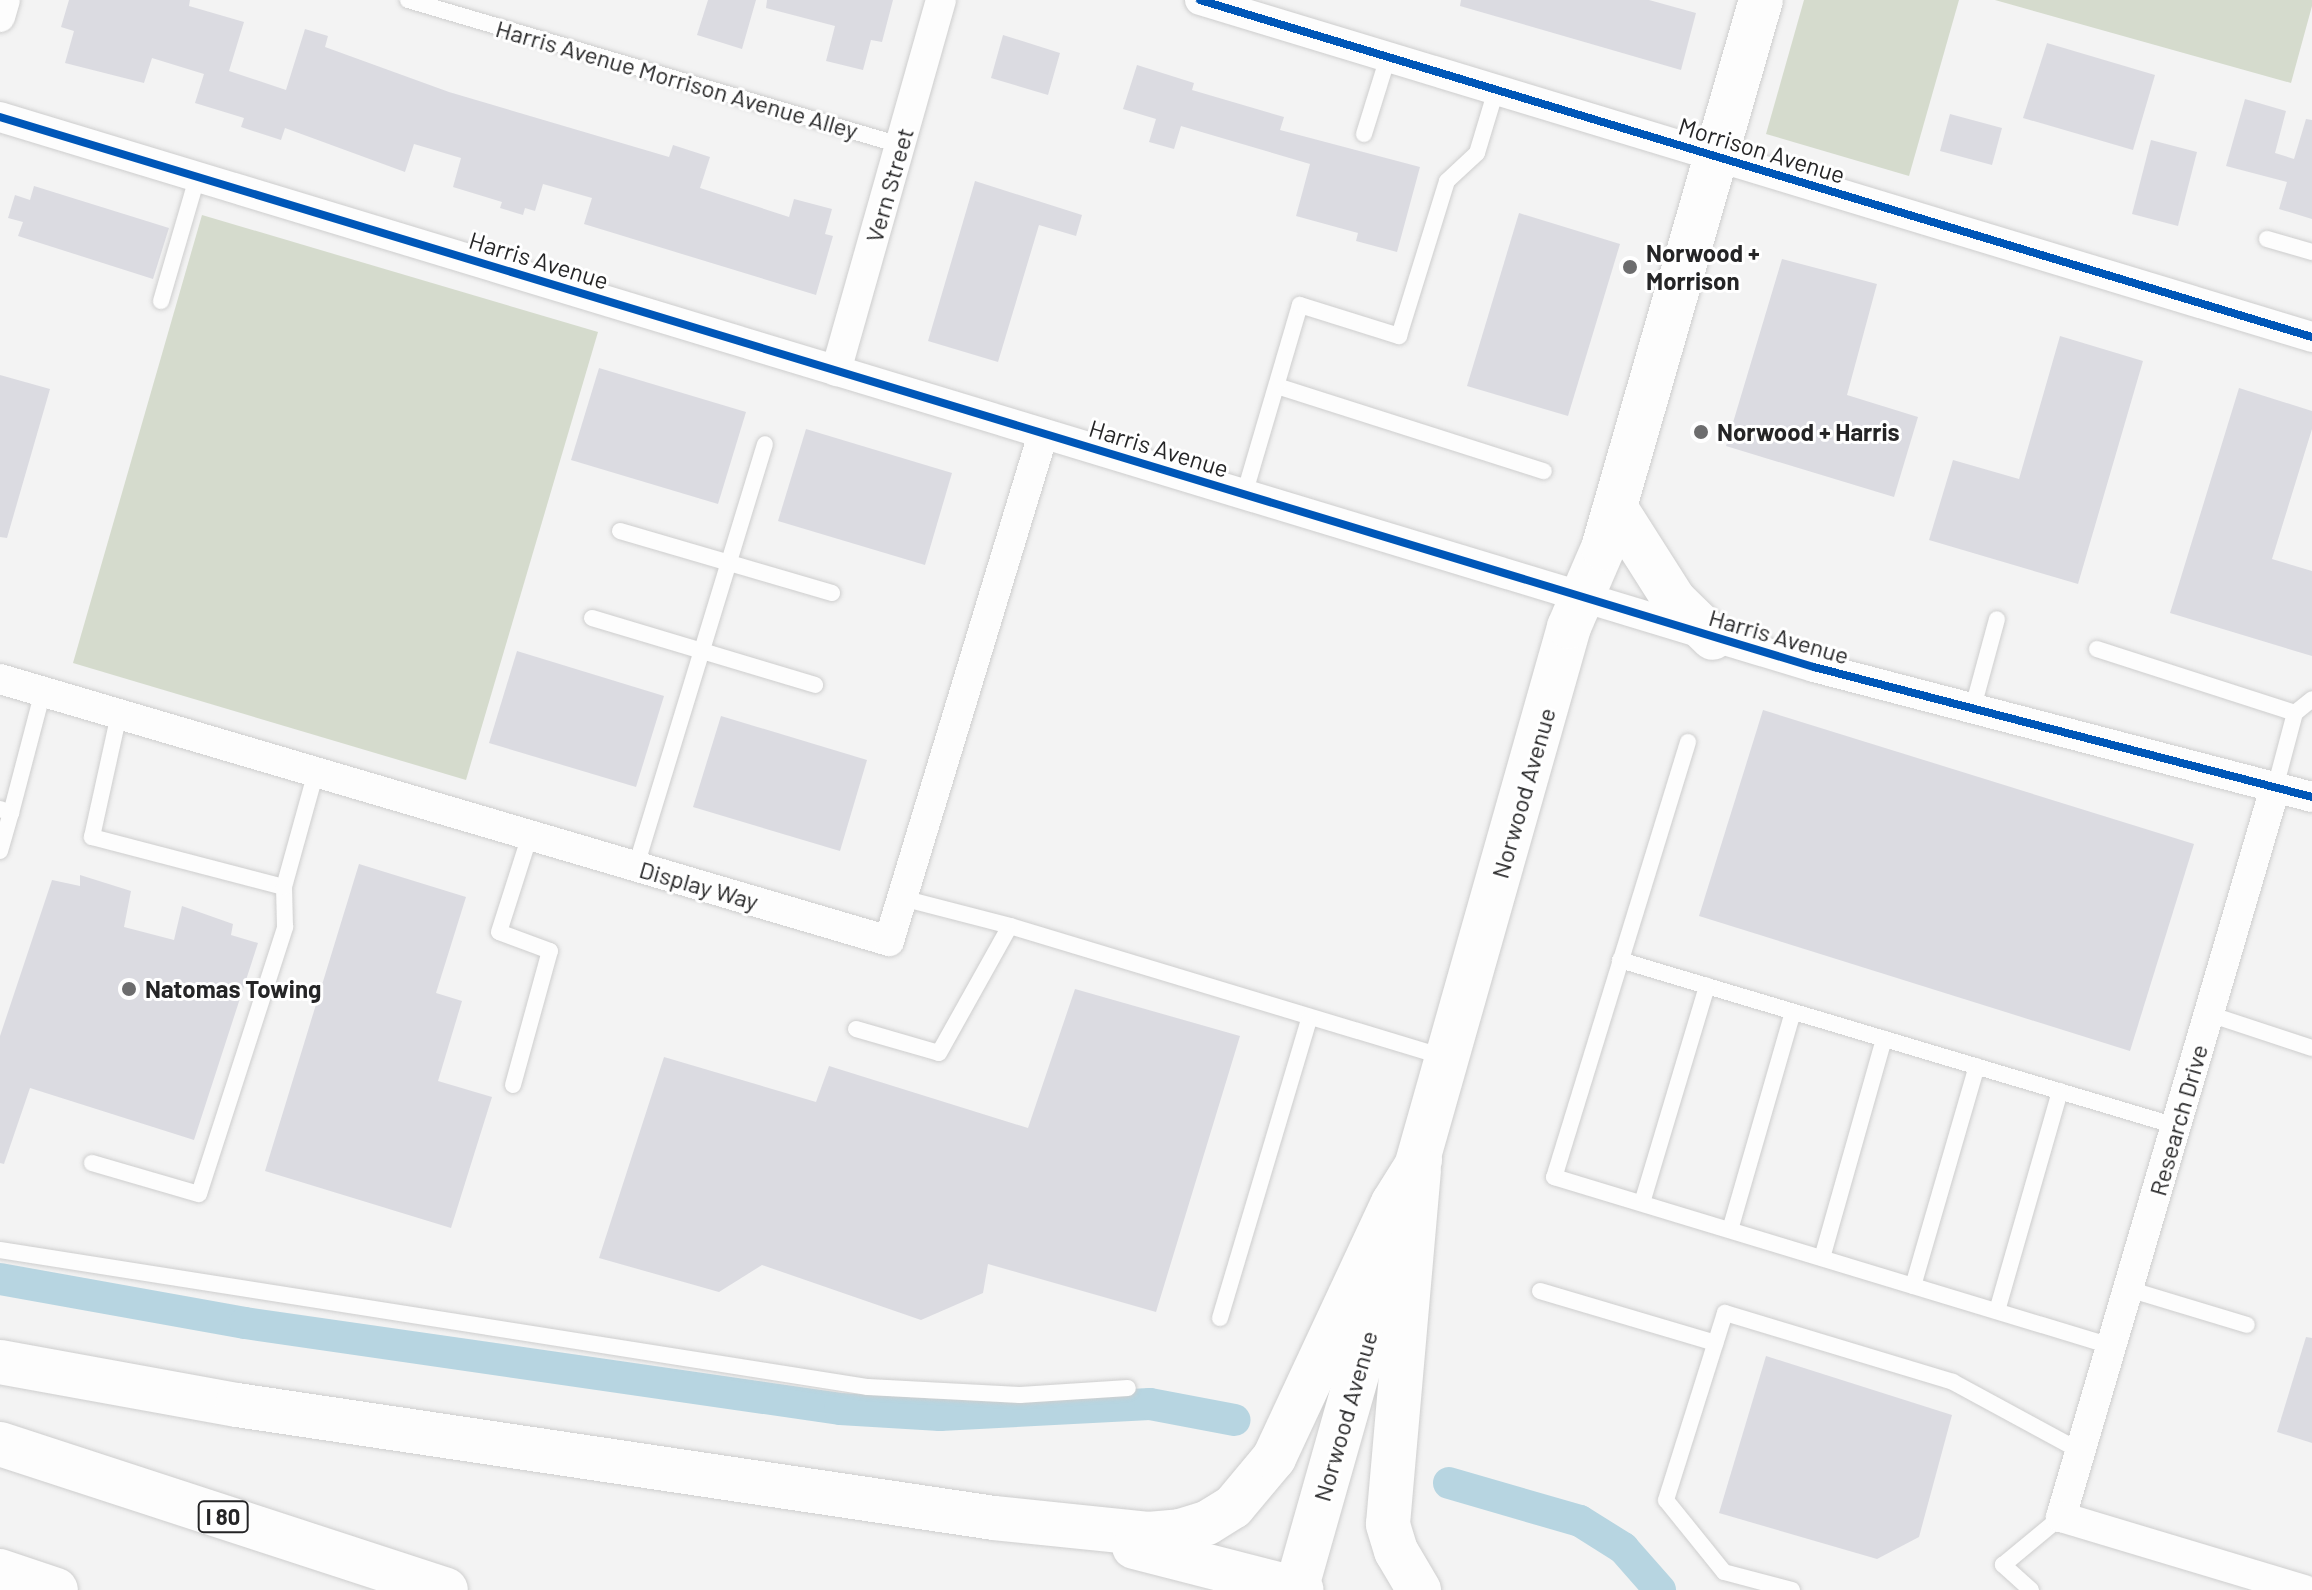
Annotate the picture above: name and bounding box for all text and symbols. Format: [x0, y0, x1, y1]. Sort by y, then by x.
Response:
street label: Harris Avenue Morrison Avenue Alley [493, 13, 861, 145]
street label: Morrison Avenue [1675, 111, 1849, 189]
street label: Vern Street [859, 124, 919, 246]
street label: Harris Avenue [466, 225, 612, 295]
place label: Norwood + Morrison [1646, 239, 1760, 295]
marker: Norwood + Morrison [1621, 258, 1639, 276]
street label: Harris Avenue [1086, 413, 1232, 483]
place label: Norwood + Harris [1717, 418, 1900, 446]
marker: Norwood + Harris [1692, 423, 1710, 441]
street label: Harris Avenue [1706, 602, 1852, 670]
street label: Norwood Avenue [1485, 704, 1561, 882]
street label: Display Way [636, 854, 762, 916]
place label: Natomas Towing [145, 975, 321, 1003]
marker: Natomas Towing [120, 980, 138, 998]
street label: Research Drive [2143, 1041, 2213, 1199]
street label: Norwood Avenue [1307, 1327, 1383, 1505]
road number: I 80 [197, 1499, 249, 1535]

